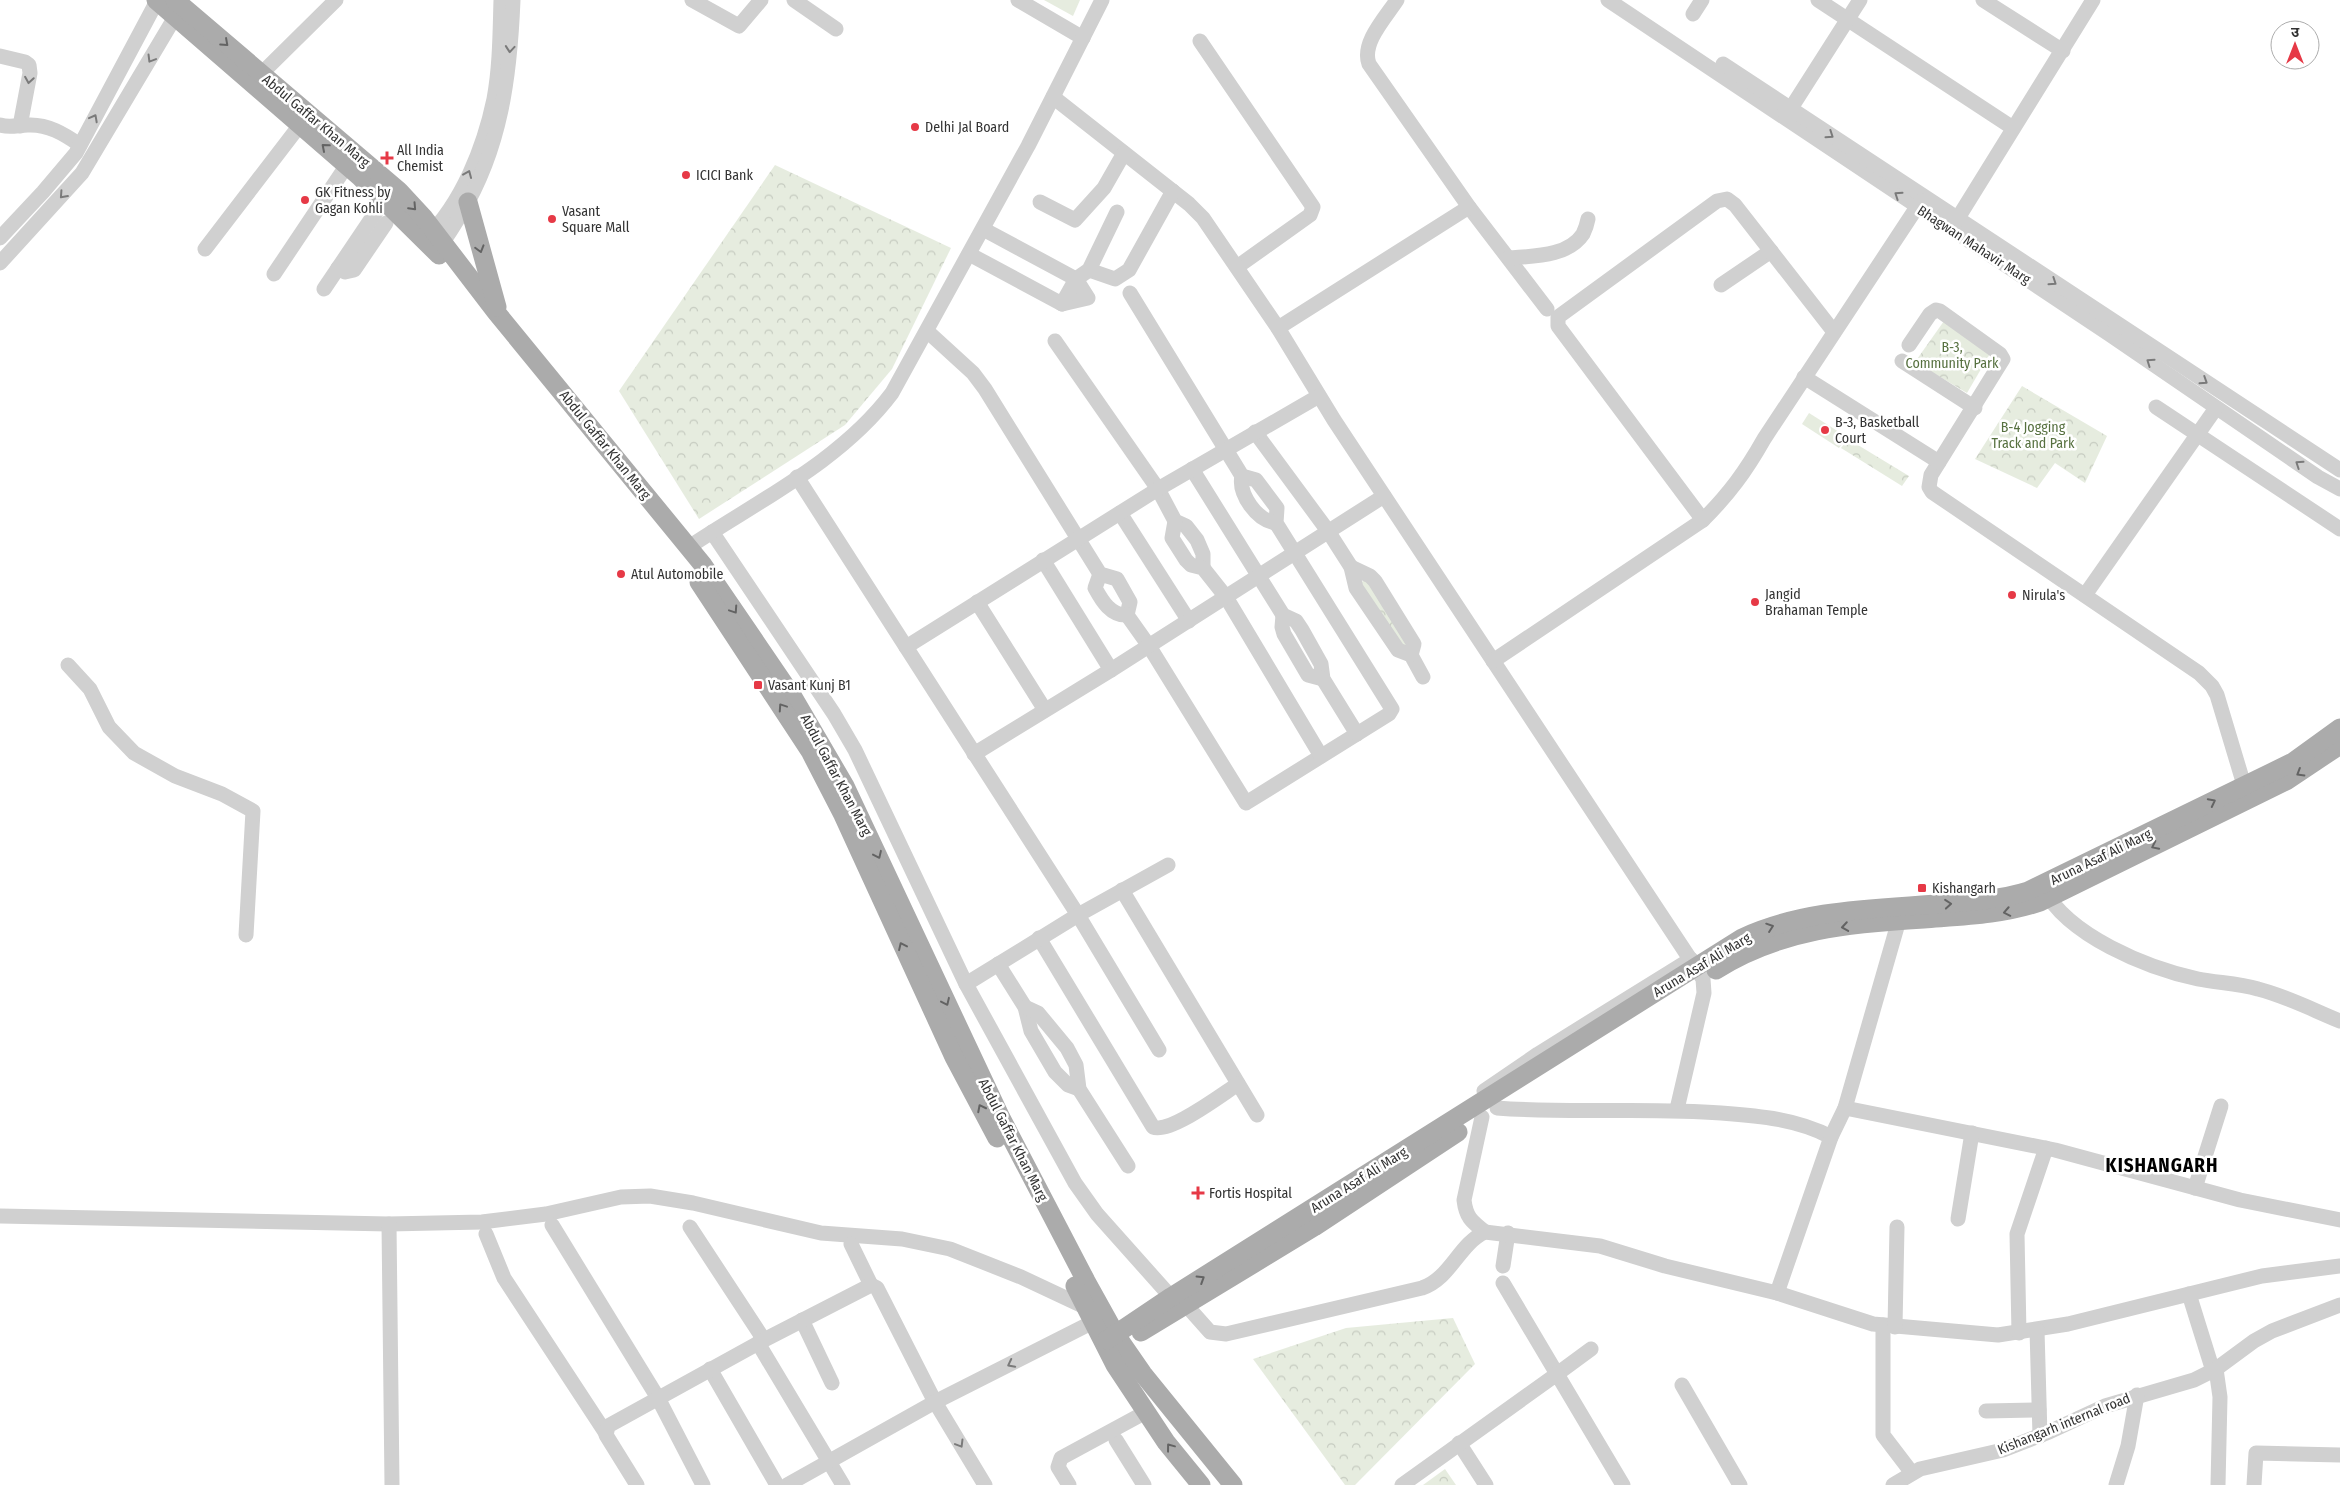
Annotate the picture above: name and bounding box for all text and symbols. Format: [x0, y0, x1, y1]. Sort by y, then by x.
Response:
north arrow [2270, 20, 2320, 70]
text: उ [2291, 24, 2300, 41]
one-way arrow [219, 37, 228, 46]
one-way arrow [505, 45, 516, 53]
one-way arrow [147, 53, 157, 62]
street label: Abdul Gaffar Khan Marg [259, 71, 374, 171]
one-way arrow [24, 76, 34, 85]
one-way arrow [88, 114, 98, 123]
place label: Delhi Jal Board [925, 119, 1009, 136]
marker: Delhi Jal Board [909, 121, 921, 133]
one-way arrow [1825, 128, 1834, 138]
place label: All India Chemist [397, 142, 444, 175]
one-way arrow [322, 144, 331, 153]
marker: All India Chemist [381, 152, 393, 164]
place label: ICICI Bank [696, 167, 753, 184]
marker: ICICI Bank [680, 169, 692, 181]
one-way arrow [461, 170, 472, 179]
place label: GK Fitness by Gagan Kohli [315, 184, 391, 217]
one-way arrow [60, 190, 69, 199]
one-way arrow [1894, 192, 1904, 201]
marker: GK Fitness by Gagan Kohli [299, 194, 311, 206]
one-way arrow [407, 201, 416, 210]
street label: Bhagwan Mahavir Marg [1914, 202, 2034, 288]
place label: Vasant Square Mall [562, 203, 630, 236]
marker: Vasant Square Mall [546, 213, 558, 225]
one-way arrow [475, 245, 485, 253]
one-way arrow [2048, 276, 2057, 286]
park label: B-3, Community Park [1906, 339, 1999, 372]
one-way arrow [2146, 359, 2156, 368]
one-way arrow [2198, 375, 2207, 384]
street label: Abdul Gaffar Khan Marg [556, 387, 654, 503]
place label: B-3, Basketball Court [1835, 414, 1920, 447]
park label: B-4 Jogging Track and Park [1991, 419, 2075, 452]
marker: B-3, Basketball Court [1819, 424, 1831, 436]
one-way arrow [2295, 461, 2304, 470]
place label: Atul Automobile [631, 566, 723, 583]
marker: Atul Automobile [615, 568, 627, 580]
place label: Jangid Brahaman Temple [1765, 586, 1868, 619]
place label: Nirula's [2022, 587, 2065, 604]
marker: Nirula's [2006, 589, 2018, 601]
marker: Jangid Brahaman Temple [1749, 596, 1761, 608]
one-way arrow [728, 604, 737, 613]
place label: Vasant Kunj B1 [768, 677, 851, 694]
marker: Vasant Kunj B1 [752, 679, 764, 691]
one-way arrow [779, 703, 789, 712]
street label: Abdul Gaffar Khan Marg [797, 711, 875, 839]
one-way arrow [2297, 766, 2306, 776]
one-way arrow [2206, 798, 2215, 808]
street label: Aruna Asaf Ali Marg [2048, 825, 2155, 889]
one-way arrow [2151, 840, 2160, 850]
one-way arrow [872, 850, 883, 859]
place label: Kishangarh [1932, 880, 1996, 897]
marker: Kishangarh [1916, 882, 1928, 894]
one-way arrow [1945, 898, 1953, 909]
one-way arrow [2003, 906, 2011, 916]
one-way arrow [1841, 921, 1850, 931]
one-way arrow [1766, 923, 1774, 933]
street label: Aruna Asaf Ali Marg [1650, 929, 1754, 1001]
one-way arrow [898, 942, 909, 951]
one-way arrow [940, 997, 951, 1006]
street label: Abdul Gaffar Khan Marg [975, 1076, 1051, 1204]
one-way arrow [977, 1104, 987, 1113]
street label: Aruna Asaf Ali Marg [1308, 1143, 1411, 1217]
district label: KISHANGARH [2106, 1154, 2218, 1177]
place label: Fortis Hospital [1209, 1185, 1292, 1202]
marker: Fortis Hospital [1191, 1186, 1205, 1200]
one-way arrow [1195, 1276, 1204, 1285]
one-way arrow [1007, 1358, 1016, 1368]
street label: Kishangarh internal road [1995, 1390, 2133, 1458]
one-way arrow [954, 1438, 964, 1447]
one-way arrow [1167, 1443, 1176, 1453]

